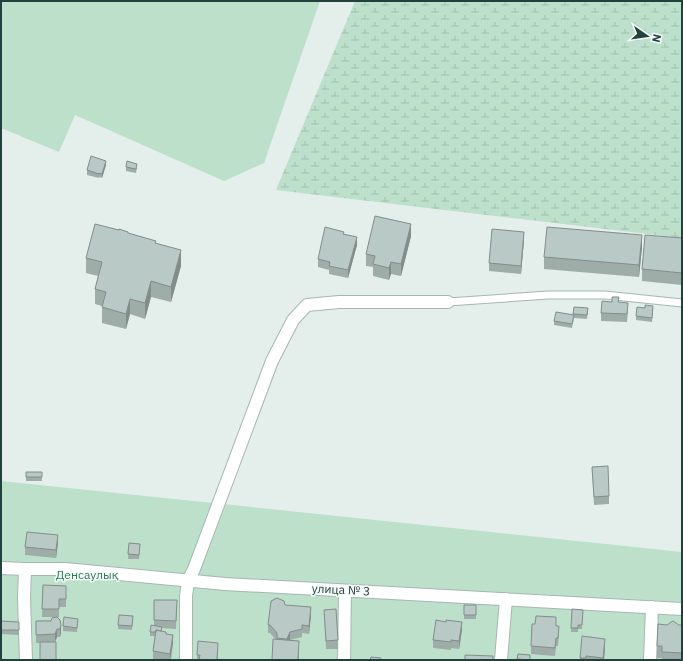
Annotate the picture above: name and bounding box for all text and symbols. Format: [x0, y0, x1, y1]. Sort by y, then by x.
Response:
north arrow [627, 16, 667, 56]
text: N [649, 33, 664, 44]
park label: Денсаулық [56, 567, 119, 582]
street label: улица № 3 [311, 580, 371, 599]

